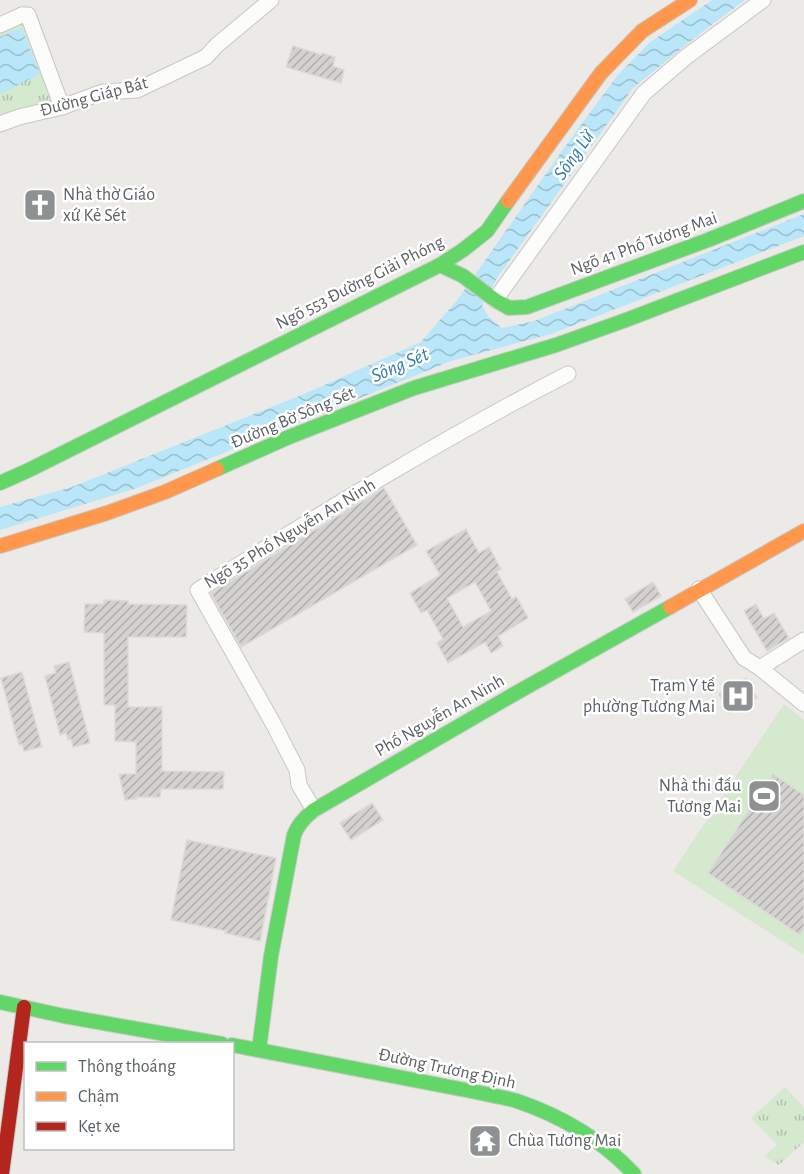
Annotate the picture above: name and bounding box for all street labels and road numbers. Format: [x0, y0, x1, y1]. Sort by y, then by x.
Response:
street label: Đường Giáp Bát [38, 74, 150, 120]
street label: Ngõ 41 Phố Tương Mai [568, 208, 720, 279]
street label: Ngõ 553 Đường Giải Phóng [273, 233, 447, 333]
street label: Đường Bờ Sông Sét [228, 384, 358, 452]
street label: Ngõ 35 Phố Nguyễn An Ninh [200, 474, 379, 592]
street label: Phố Nguyễn An Ninh [371, 670, 508, 760]
street label: Đường Trương Định [377, 1046, 517, 1092]

